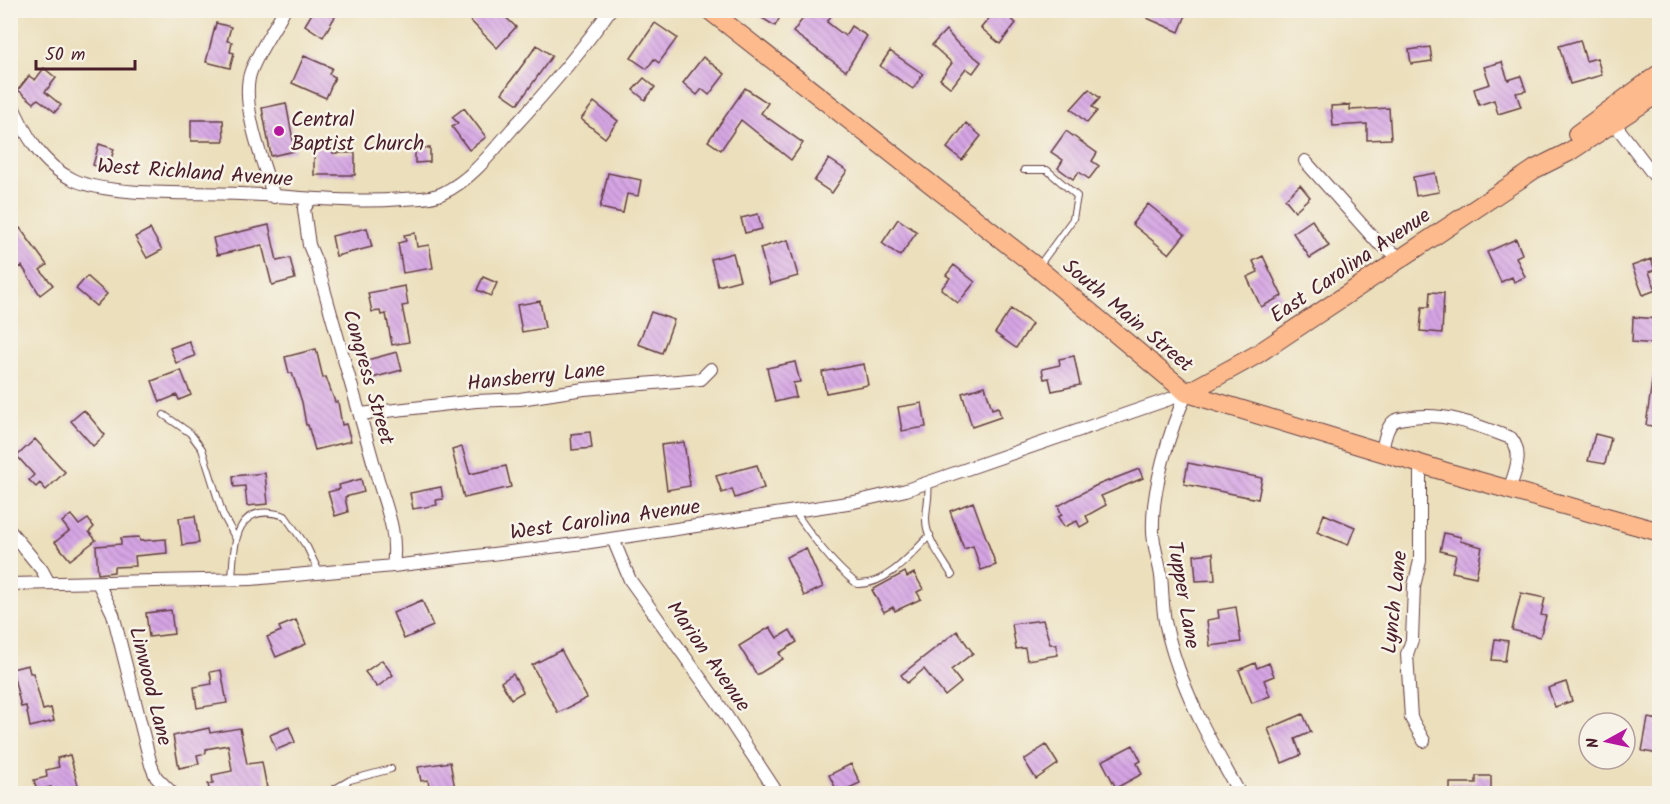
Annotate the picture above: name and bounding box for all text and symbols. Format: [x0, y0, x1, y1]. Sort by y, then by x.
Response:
scale bar [36, 33, 135, 71]
text: 50 m [45, 41, 85, 70]
place label: Central Baptist Church [291, 104, 424, 161]
marker: Central Baptist Church [272, 124, 286, 138]
street label: West Richland Avenue [96, 150, 294, 197]
street label: East Carolina Avenue [1264, 200, 1438, 332]
street label: South Main Street [1054, 251, 1201, 382]
street label: Congress Street [333, 306, 403, 450]
street label: Hansberry Lane [465, 354, 607, 401]
street label: West Carolina Avenue [508, 491, 703, 550]
street label: Tupper Lane [1157, 539, 1208, 652]
street label: Lynch Lane [1374, 548, 1417, 655]
street label: Marion Avenue [657, 594, 759, 720]
street label: Linwood Lane [119, 623, 180, 750]
north arrow [1577, 711, 1637, 771]
text: N [1581, 736, 1607, 750]

